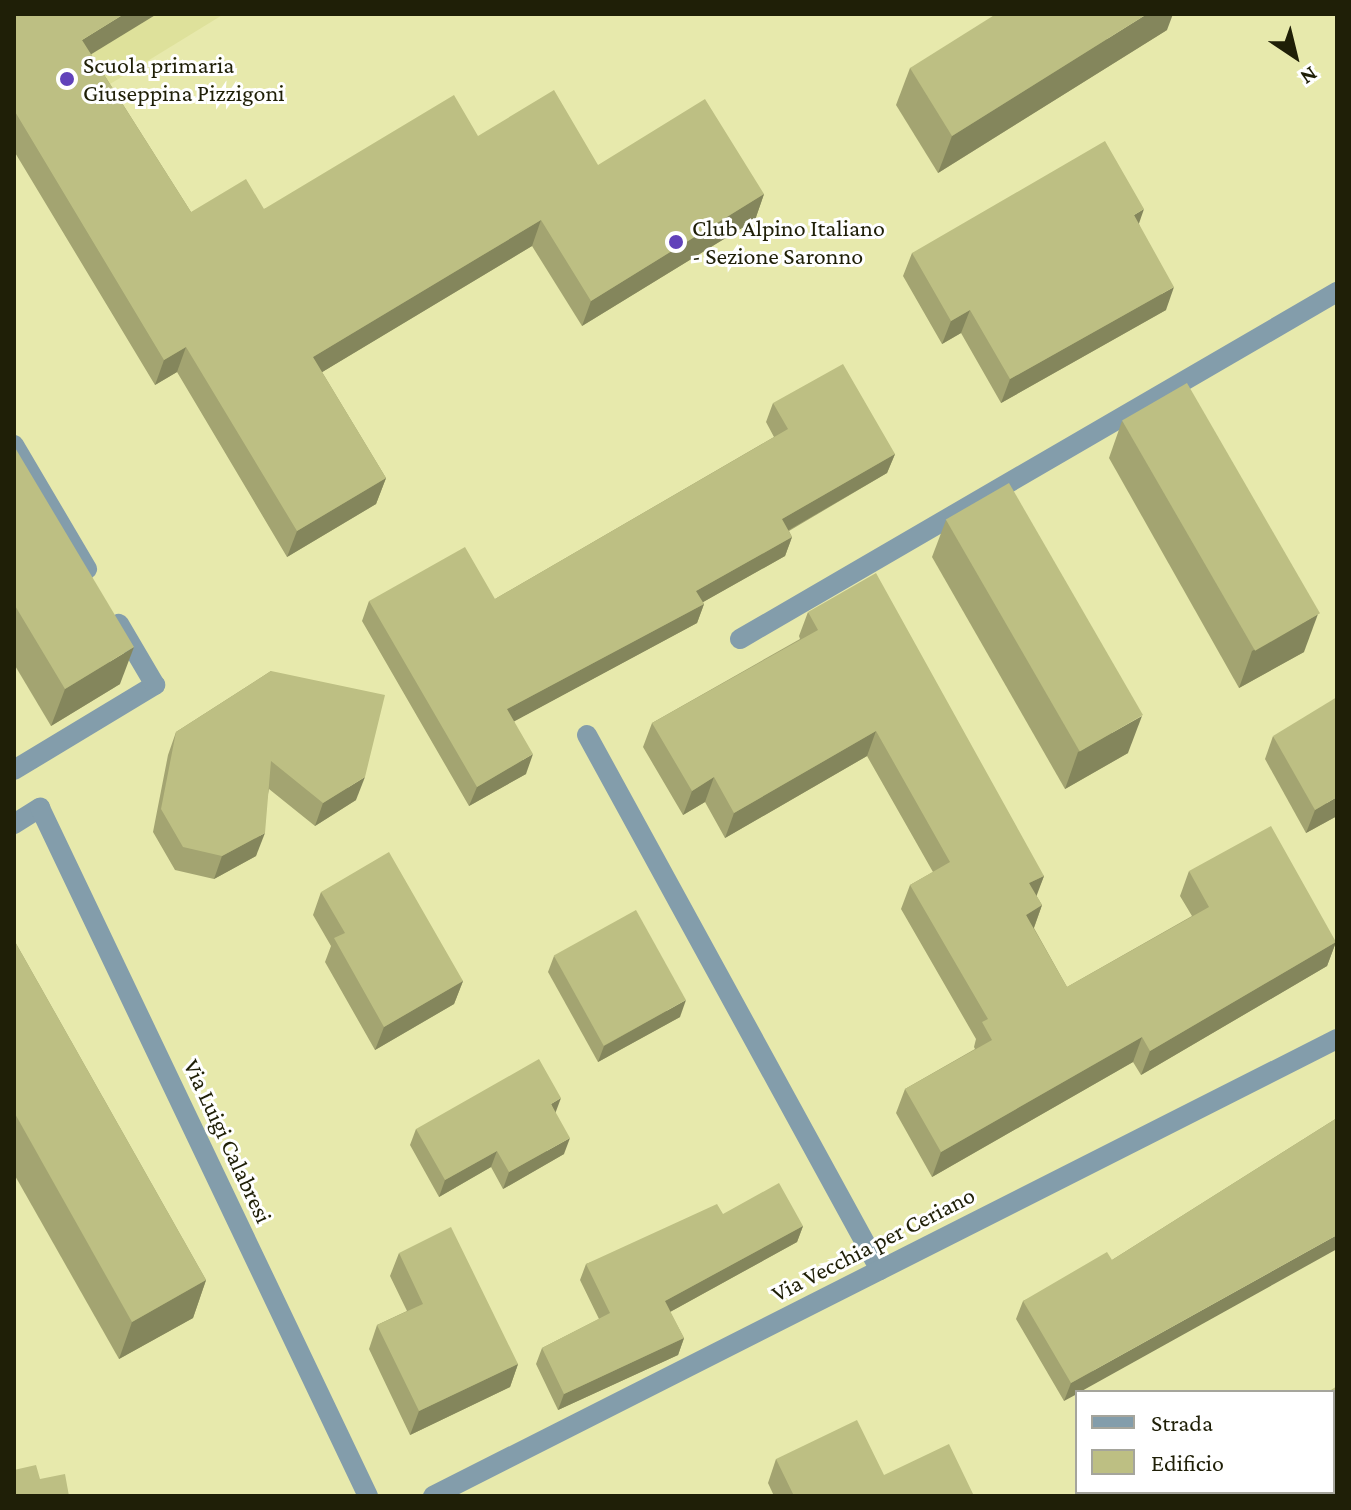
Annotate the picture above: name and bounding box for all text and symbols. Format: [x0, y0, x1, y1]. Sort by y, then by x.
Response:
north arrow [1255, 16, 1335, 96]
place label: Scuola primaria Giuseppina Pizzigoni [83, 51, 285, 107]
text: N [1296, 62, 1322, 91]
marker: Scuola primaria Giuseppina Pizzigoni [58, 70, 76, 88]
place label: Club Alpino Italiano - Sezione Saronno [692, 214, 885, 270]
marker: Club Alpino Italiano - Sezione Saronno [667, 233, 685, 251]
street label: Via Luigi Calabresi [177, 1054, 279, 1228]
street label: Via Vecchia per Ceriano [767, 1180, 979, 1308]
legend [1075, 1390, 1335, 1494]
text: Strada [1151, 1409, 1213, 1436]
text: Edificio [1151, 1449, 1224, 1476]

